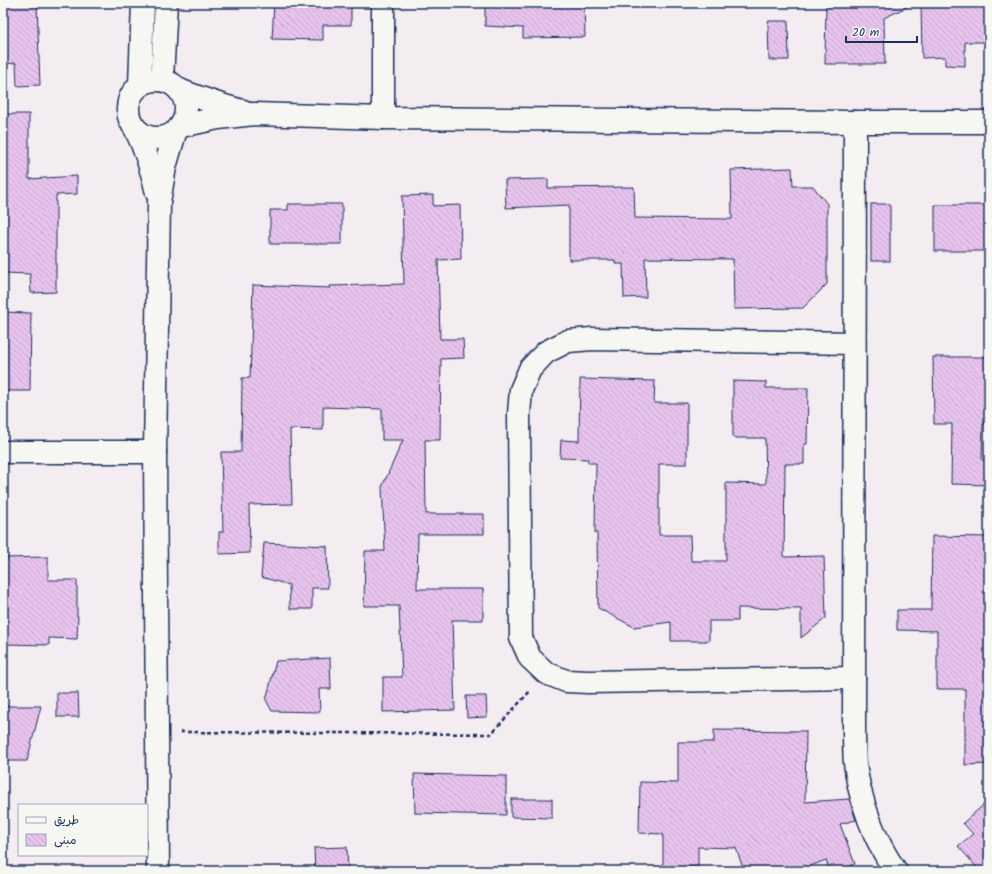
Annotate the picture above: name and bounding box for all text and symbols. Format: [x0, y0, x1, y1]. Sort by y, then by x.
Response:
scale bar [846, 18, 917, 44]
text: 20 m [852, 23, 880, 42]
legend [18, 804, 148, 856]
text: طريق [54, 811, 79, 830]
text: مبنى [54, 831, 77, 850]

